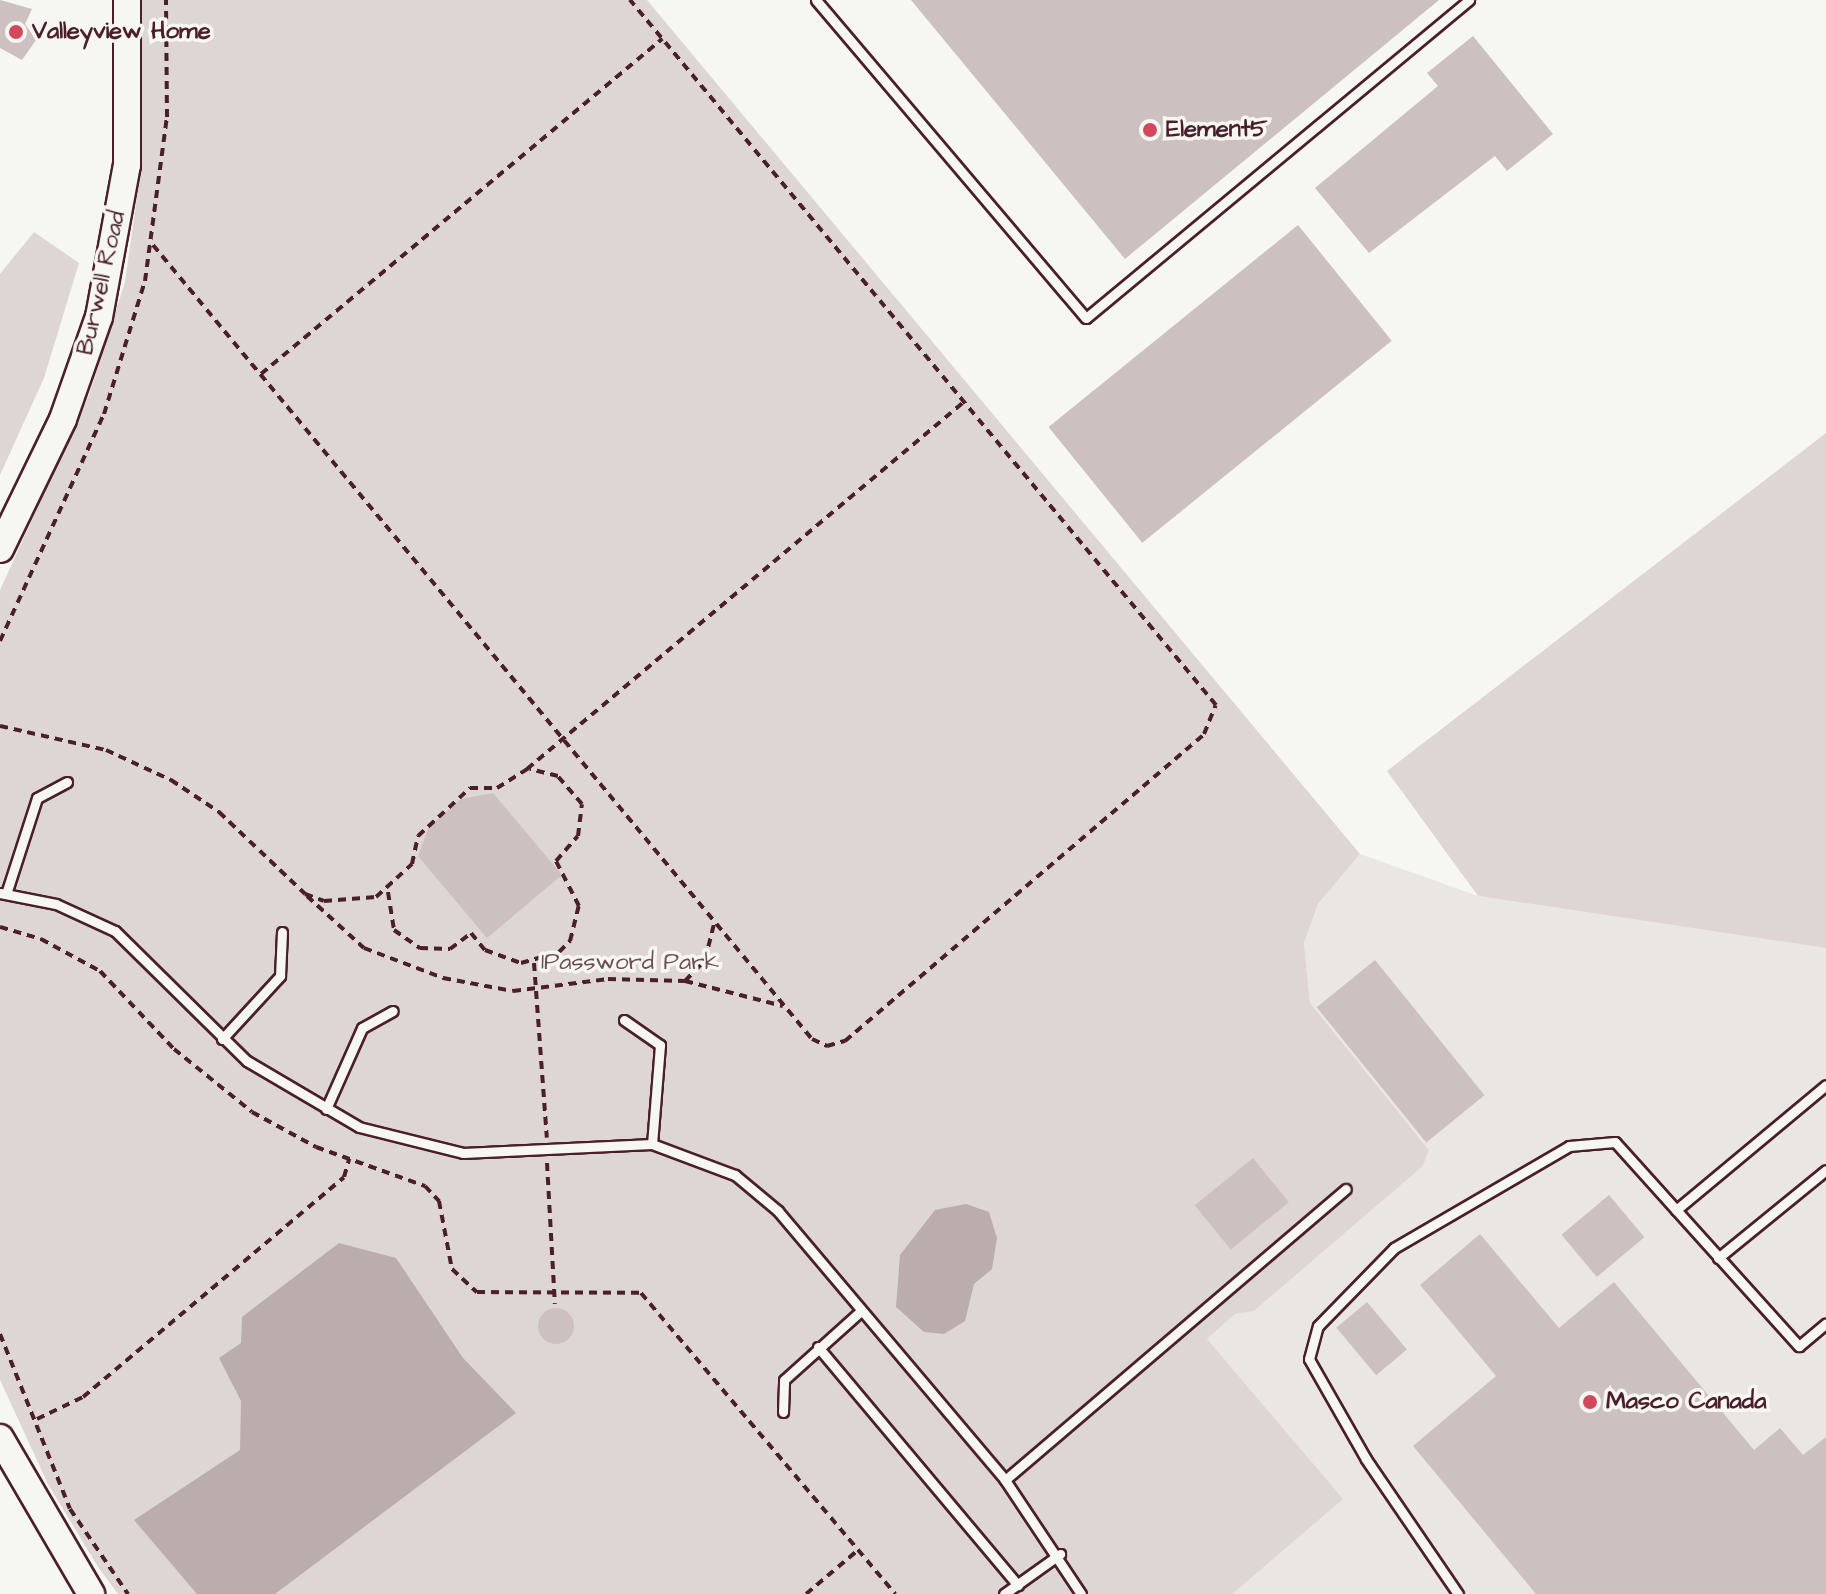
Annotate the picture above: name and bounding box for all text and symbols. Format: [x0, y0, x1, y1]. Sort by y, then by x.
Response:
place label: Valleyview Home [32, 18, 211, 46]
marker: Valleyview Home [7, 23, 25, 41]
place label: Element5 [1166, 116, 1267, 144]
marker: Element5 [1141, 121, 1159, 139]
street label: Burwell Road [71, 208, 133, 358]
park label: 1Password Park [541, 949, 719, 977]
place label: Masco Canada [1606, 1388, 1766, 1416]
marker: Masco Canada [1581, 1393, 1599, 1411]

